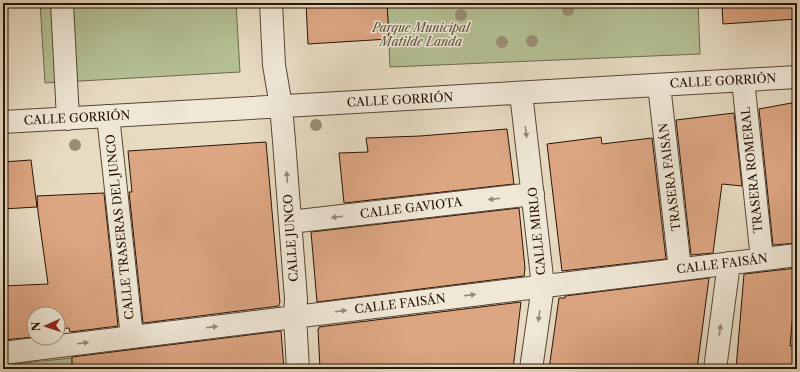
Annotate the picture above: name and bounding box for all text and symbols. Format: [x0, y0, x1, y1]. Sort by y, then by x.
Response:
park label: Parque Municipal Matilde Landa [371, 20, 471, 49]
street label: CALLE GORRIÓN [669, 69, 777, 91]
street label: CALLE GORRIÓN [346, 88, 454, 110]
street label: CALLE GORRIÓN [23, 106, 131, 128]
street label: TRASERA ROMERAL [737, 106, 766, 234]
street label: TRASERA FAISÁN [654, 122, 684, 232]
one-way arrow [523, 126, 529, 138]
street label: CALLE TRASERAS DEL JUNCO [102, 134, 137, 321]
one-way arrow [283, 170, 290, 183]
street label: CALLE MIRLO [524, 186, 549, 276]
street label: CALLE JUNCO [280, 194, 301, 282]
street label: CALLE GAVIOTA [359, 194, 464, 221]
one-way arrow [488, 195, 500, 202]
one-way arrow [331, 213, 343, 220]
street label: CALLE FAISÁN [675, 249, 768, 277]
street label: CALLE FAISÁN [353, 289, 446, 317]
one-way arrow [464, 292, 476, 298]
north arrow [26, 306, 66, 346]
one-way arrow [335, 308, 347, 314]
one-way arrow [536, 310, 542, 322]
text: N [29, 321, 43, 332]
one-way arrow [206, 324, 218, 330]
one-way arrow [717, 324, 723, 336]
one-way arrow [77, 340, 89, 346]

